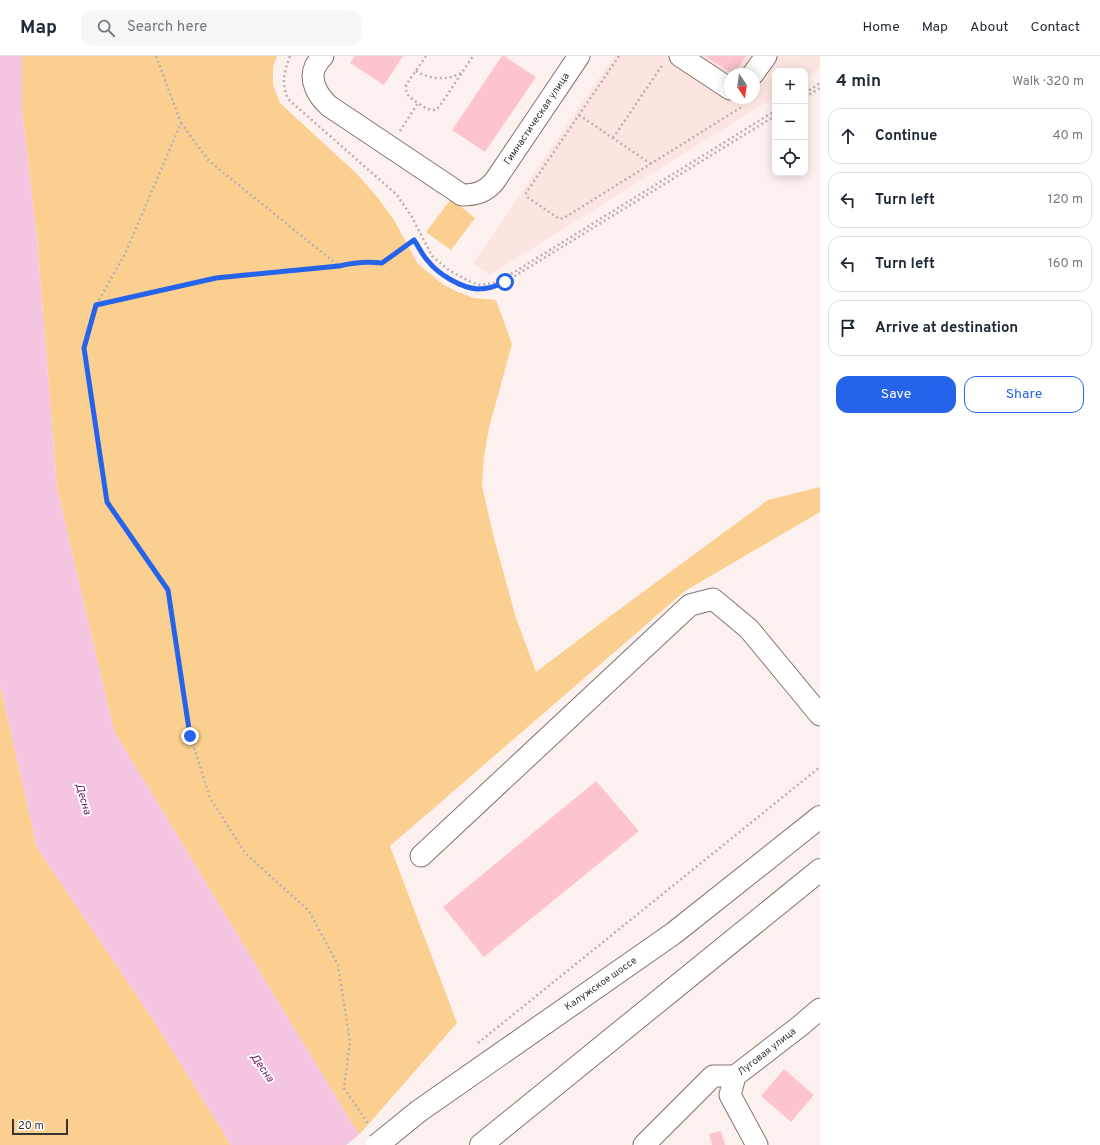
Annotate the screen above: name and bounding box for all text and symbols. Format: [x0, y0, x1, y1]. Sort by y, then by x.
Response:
search box [81, 10, 361, 46]
text: Map [20, 16, 57, 40]
icon: search [95, 17, 117, 39]
text: Search here [127, 18, 207, 37]
text: Home [863, 19, 900, 36]
text: Map [922, 19, 948, 36]
text: About [970, 19, 1009, 36]
text: Contact [1031, 19, 1080, 36]
north arrow [724, 68, 760, 104]
map controls [772, 68, 808, 176]
button: + [772, 68, 808, 104]
street label: Гимнастическая улица [501, 70, 573, 168]
text: 4 min [836, 71, 881, 93]
text: Walk · 320 m [1012, 74, 1084, 90]
button: − [772, 104, 808, 140]
icon: ahead [837, 125, 859, 147]
text: Continue [875, 127, 937, 146]
text: 40 m [1053, 128, 1083, 144]
button: locate [772, 140, 808, 176]
icon: left [837, 189, 859, 211]
text: Turn left [875, 191, 935, 210]
text: 120 m [1048, 192, 1083, 208]
icon: left [837, 253, 859, 275]
text: Turn left [875, 255, 935, 274]
text: 160 m [1048, 256, 1083, 272]
route start [496, 273, 514, 291]
icon: arrive [837, 317, 859, 339]
text: Arrive at destination [875, 319, 1018, 338]
button: Save [836, 376, 956, 413]
button: Share [964, 376, 1084, 413]
route end [181, 727, 199, 745]
water label: Десна [72, 782, 94, 817]
street label: Калужское шоссе [562, 954, 640, 1014]
street label: Луговая улица [735, 1025, 799, 1079]
water label: Десна [247, 1051, 277, 1085]
scale bar [12, 1117, 68, 1136]
text: 20 m [18, 1119, 44, 1133]

